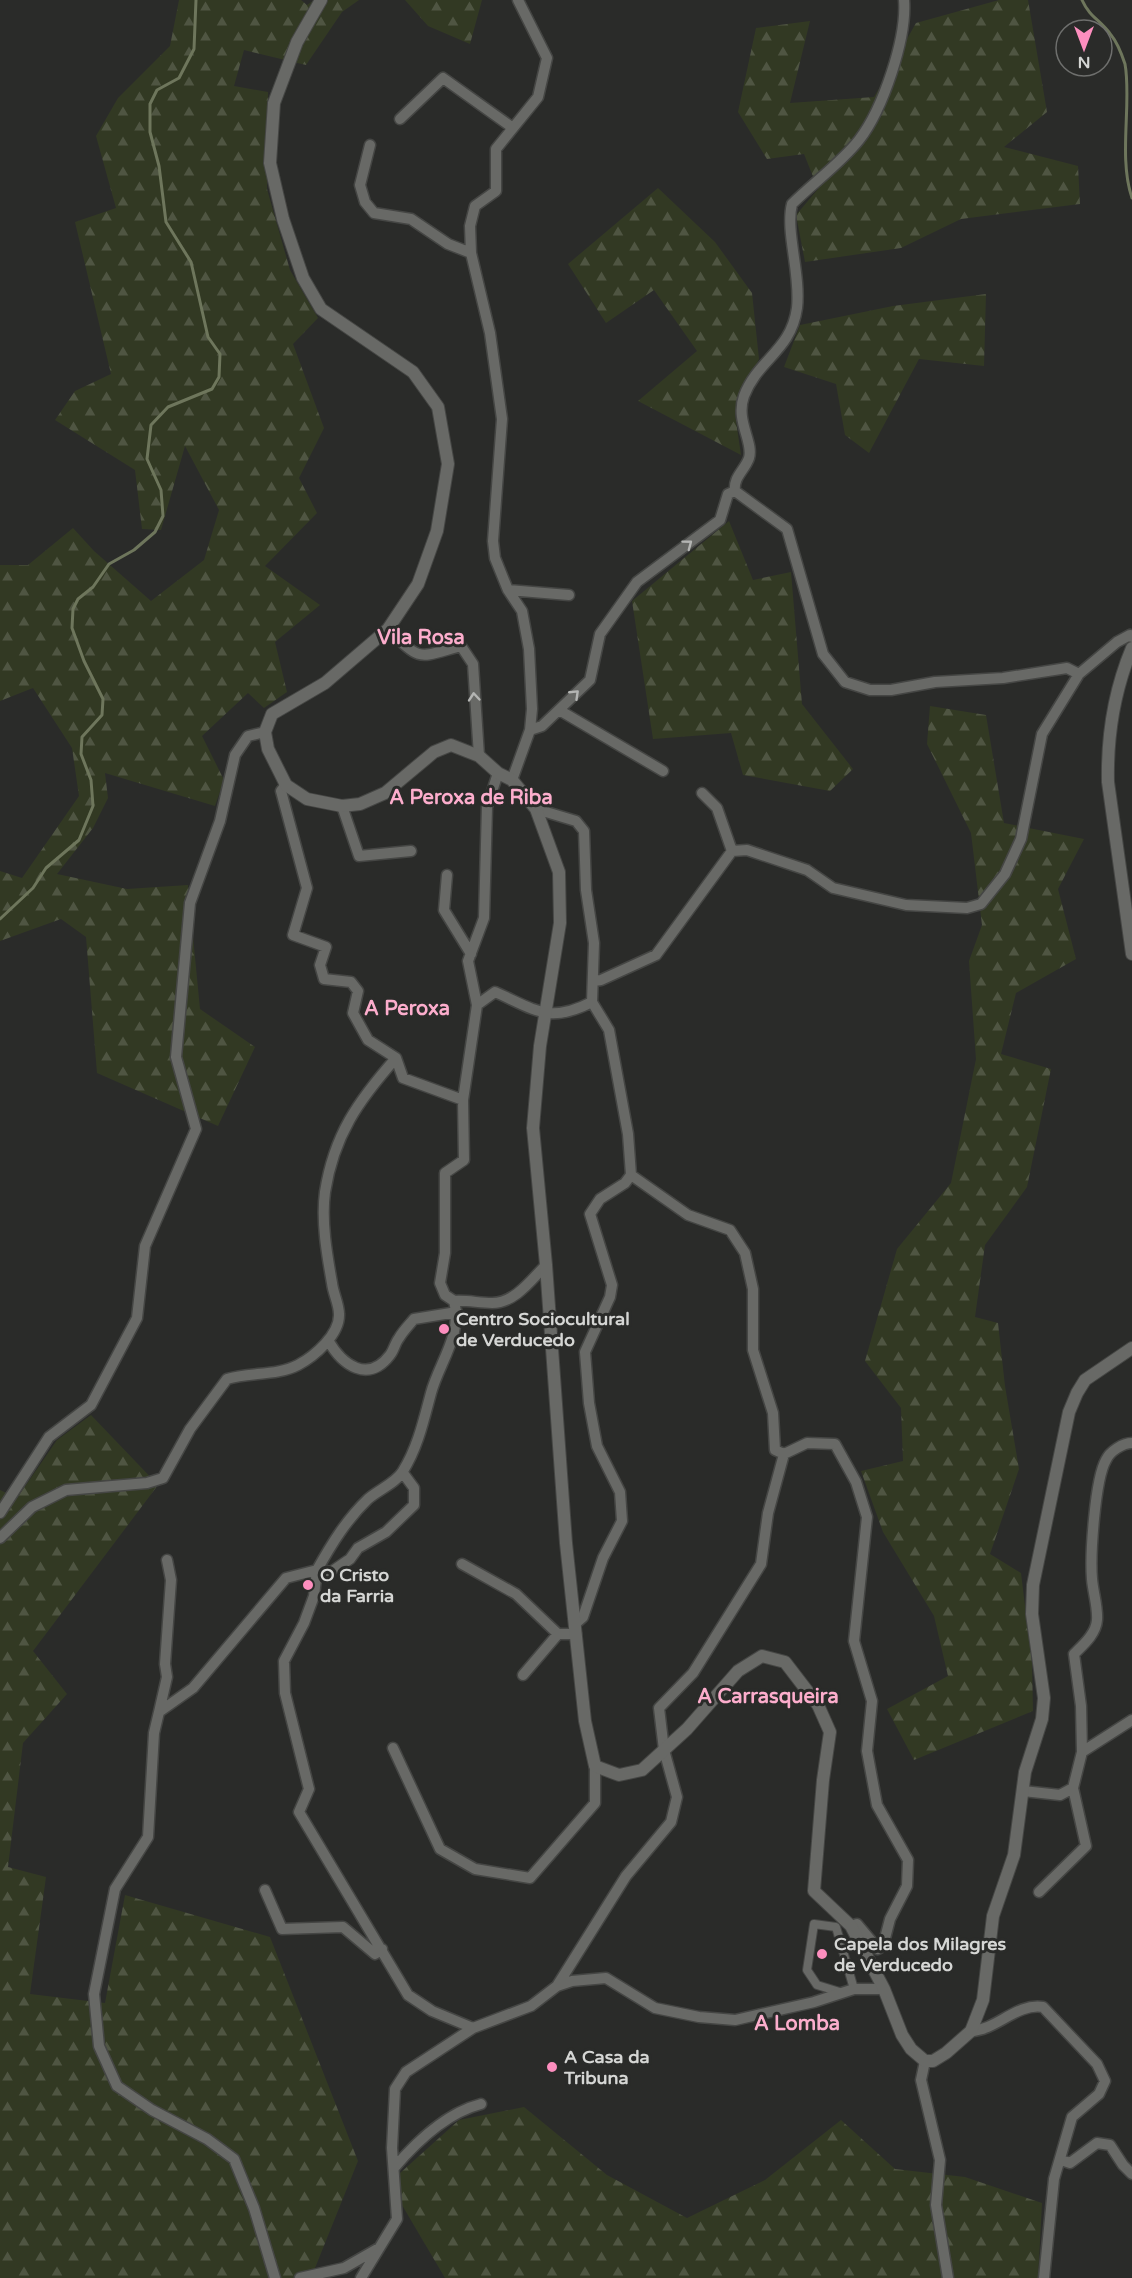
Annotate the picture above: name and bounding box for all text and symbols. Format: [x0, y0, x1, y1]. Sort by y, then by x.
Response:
north arrow [1054, 18, 1114, 78]
text: N [1078, 52, 1090, 72]
one-way arrow [681, 540, 692, 551]
district label: Vila Rosa [377, 626, 465, 650]
one-way arrow [568, 691, 579, 702]
one-way arrow [468, 693, 481, 702]
district label: A Peroxa de Riba [389, 786, 553, 810]
district label: A Peroxa [364, 997, 450, 1021]
place label: Centro Sociocultural de Verducedo [456, 1308, 630, 1351]
marker: Centro Sociocultural de Verducedo [437, 1322, 451, 1336]
place label: O Cristo da Farria [320, 1564, 394, 1607]
marker: O Cristo da Farria [301, 1578, 315, 1592]
district label: A Carrasqueira [697, 1685, 839, 1709]
place label: Capela dos Milagres de Verducedo [834, 1933, 1007, 1976]
marker: Capela dos Milagres de Verducedo [815, 1947, 829, 1961]
district label: A Lomba [754, 2012, 840, 2036]
place label: A Casa da Tribuna [563, 2046, 650, 2089]
marker: A Casa da Tribuna [545, 2060, 559, 2074]

